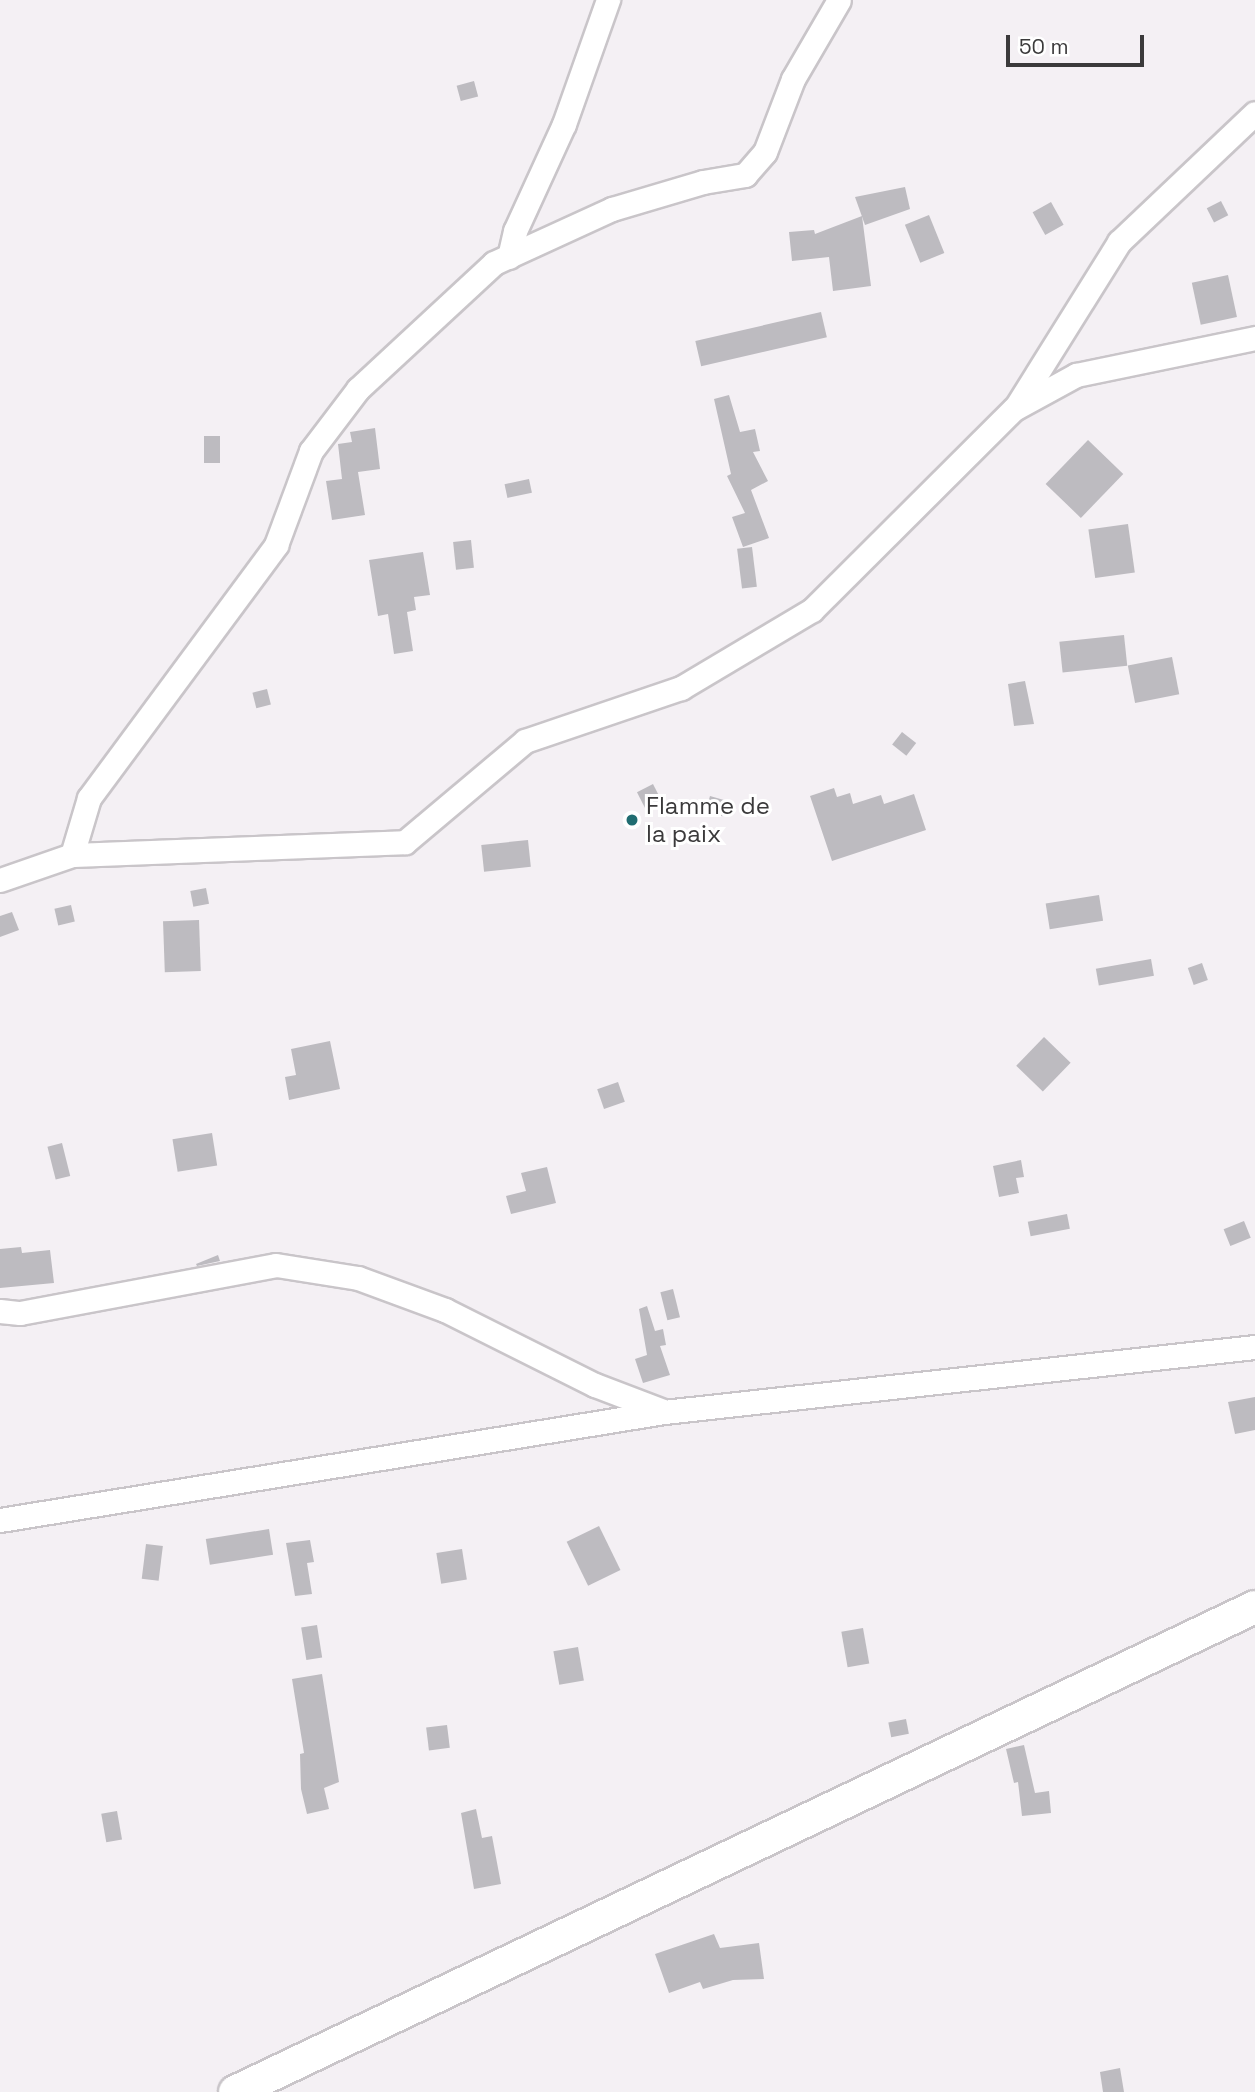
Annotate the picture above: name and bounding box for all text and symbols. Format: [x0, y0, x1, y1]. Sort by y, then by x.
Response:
scale bar [1010, 21, 1148, 65]
text: 50 m [1019, 33, 1069, 60]
place label: Flamme de la paix [646, 792, 770, 848]
marker: Flamme de la paix [624, 812, 640, 828]

